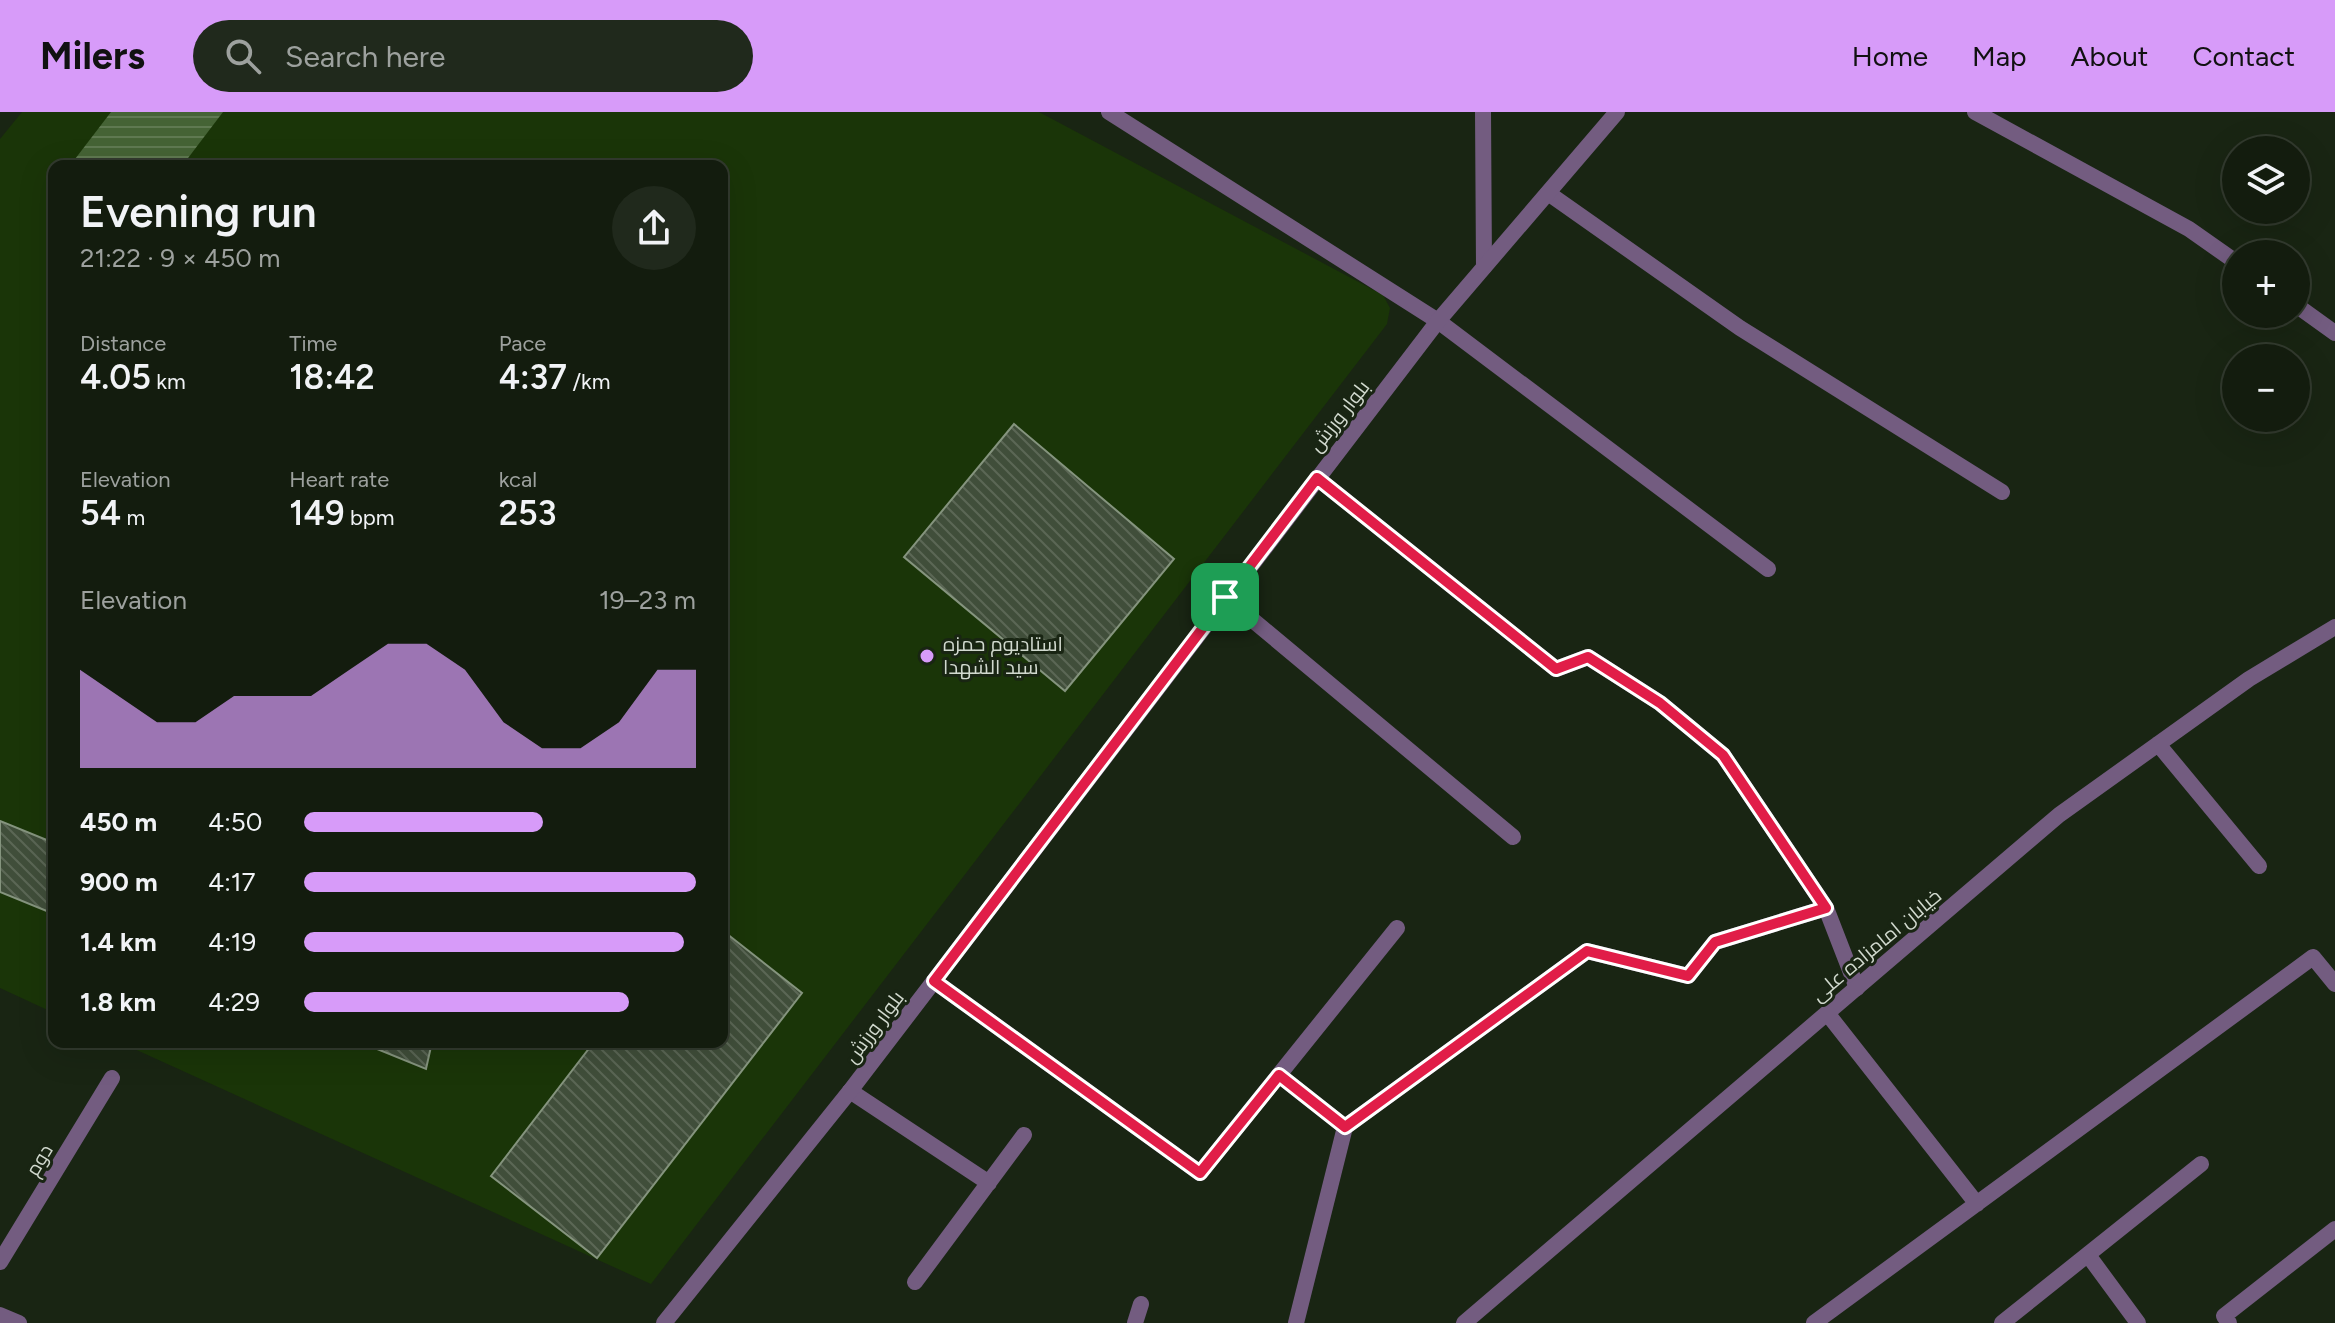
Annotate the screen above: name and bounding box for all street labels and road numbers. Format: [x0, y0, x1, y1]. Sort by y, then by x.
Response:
street label: بلوار ورزش [1304, 375, 1375, 457]
street label: خیابان امامزاده علی [1806, 884, 1947, 1007]
street label: بلوار ورزش [839, 986, 910, 1068]
street label: دوم [20, 1140, 60, 1181]

